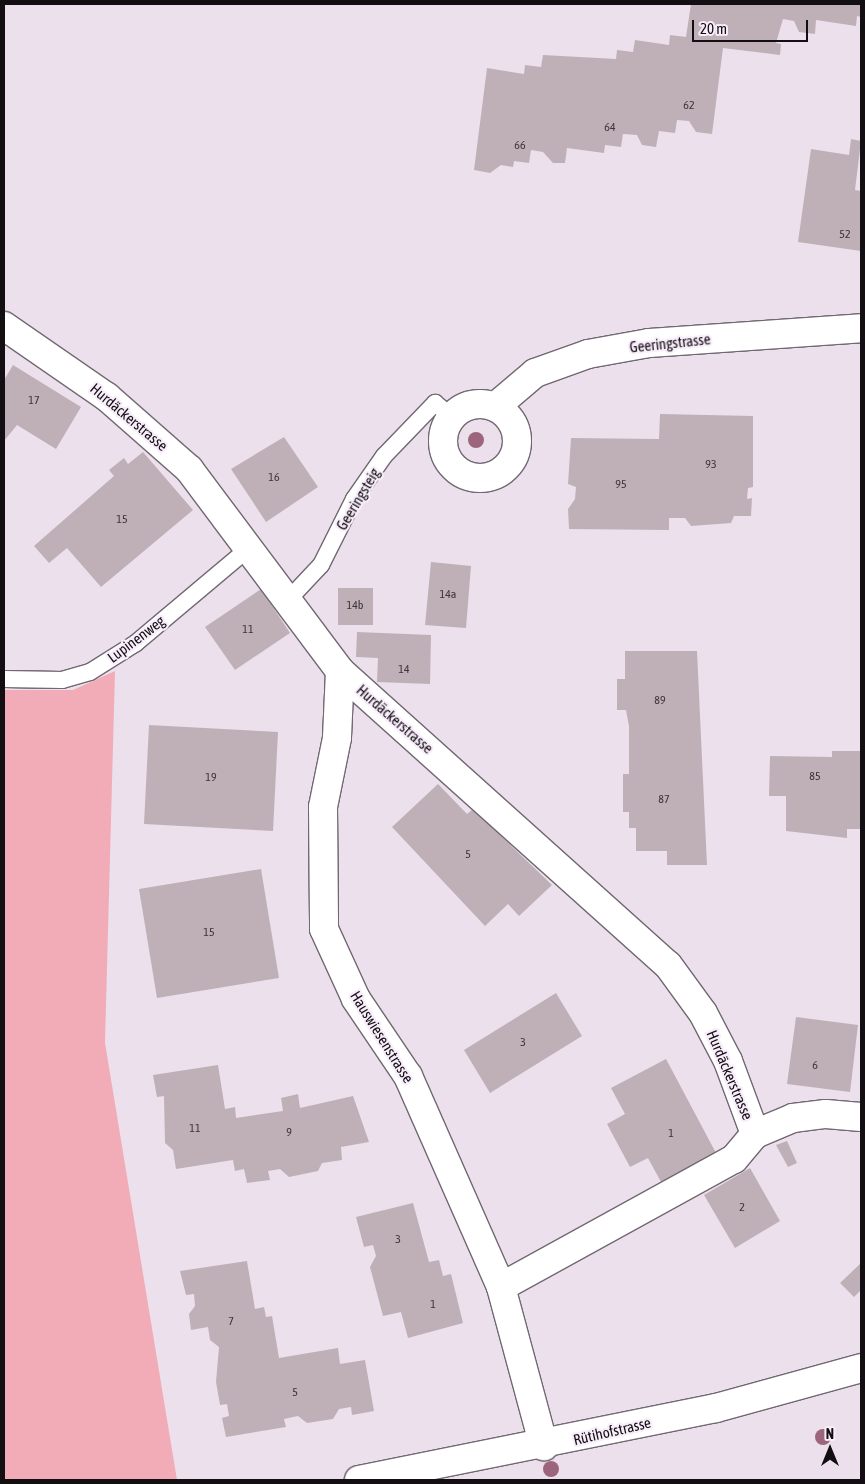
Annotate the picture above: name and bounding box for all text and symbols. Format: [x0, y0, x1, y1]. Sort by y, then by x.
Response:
scale bar [695, 10, 811, 42]
text: 20 m [700, 20, 727, 37]
house number: 62 [683, 99, 695, 113]
house number: 64 [604, 121, 616, 135]
house number: 66 [514, 139, 526, 153]
house number: 52 [839, 228, 851, 242]
street label: Geeringstrasse [629, 330, 711, 356]
street label: Hurdäckerstrasse [87, 379, 171, 455]
house number: 17 [28, 394, 40, 408]
house number: 93 [705, 458, 717, 472]
street label: Geeringsteig [332, 465, 384, 533]
house number: 16 [268, 471, 280, 485]
house number: 95 [615, 478, 627, 492]
house number: 15 [116, 513, 128, 527]
house number: 14a [440, 588, 456, 602]
house number: 14b [347, 599, 363, 613]
street label: Lupinenweg [104, 612, 168, 666]
house number: 11 [242, 623, 254, 637]
house number: 14 [398, 663, 410, 677]
street label: Hurdäckerstrasse [353, 681, 437, 757]
house number: 89 [654, 694, 666, 708]
house number: 85 [809, 770, 821, 784]
house number: 19 [205, 771, 217, 785]
house number: 87 [658, 793, 670, 807]
house number: 5 [465, 848, 471, 862]
house number: 15 [203, 926, 215, 940]
street label: Hauswiesenstrasse [347, 988, 417, 1086]
street label: Hurdäckerstrasse [703, 1027, 757, 1123]
house number: 3 [520, 1036, 526, 1050]
house number: 6 [812, 1059, 818, 1073]
house number: 11 [189, 1122, 201, 1136]
house number: 9 [286, 1126, 292, 1140]
house number: 1 [668, 1127, 674, 1141]
house number: 2 [739, 1201, 745, 1215]
house number: 3 [395, 1233, 401, 1247]
house number: 1 [430, 1298, 436, 1312]
house number: 7 [228, 1315, 234, 1329]
house number: 5 [292, 1386, 298, 1400]
street label: Rütihofstrasse [571, 1413, 653, 1449]
north arrow [805, 1424, 855, 1474]
text: N [826, 1426, 834, 1442]

